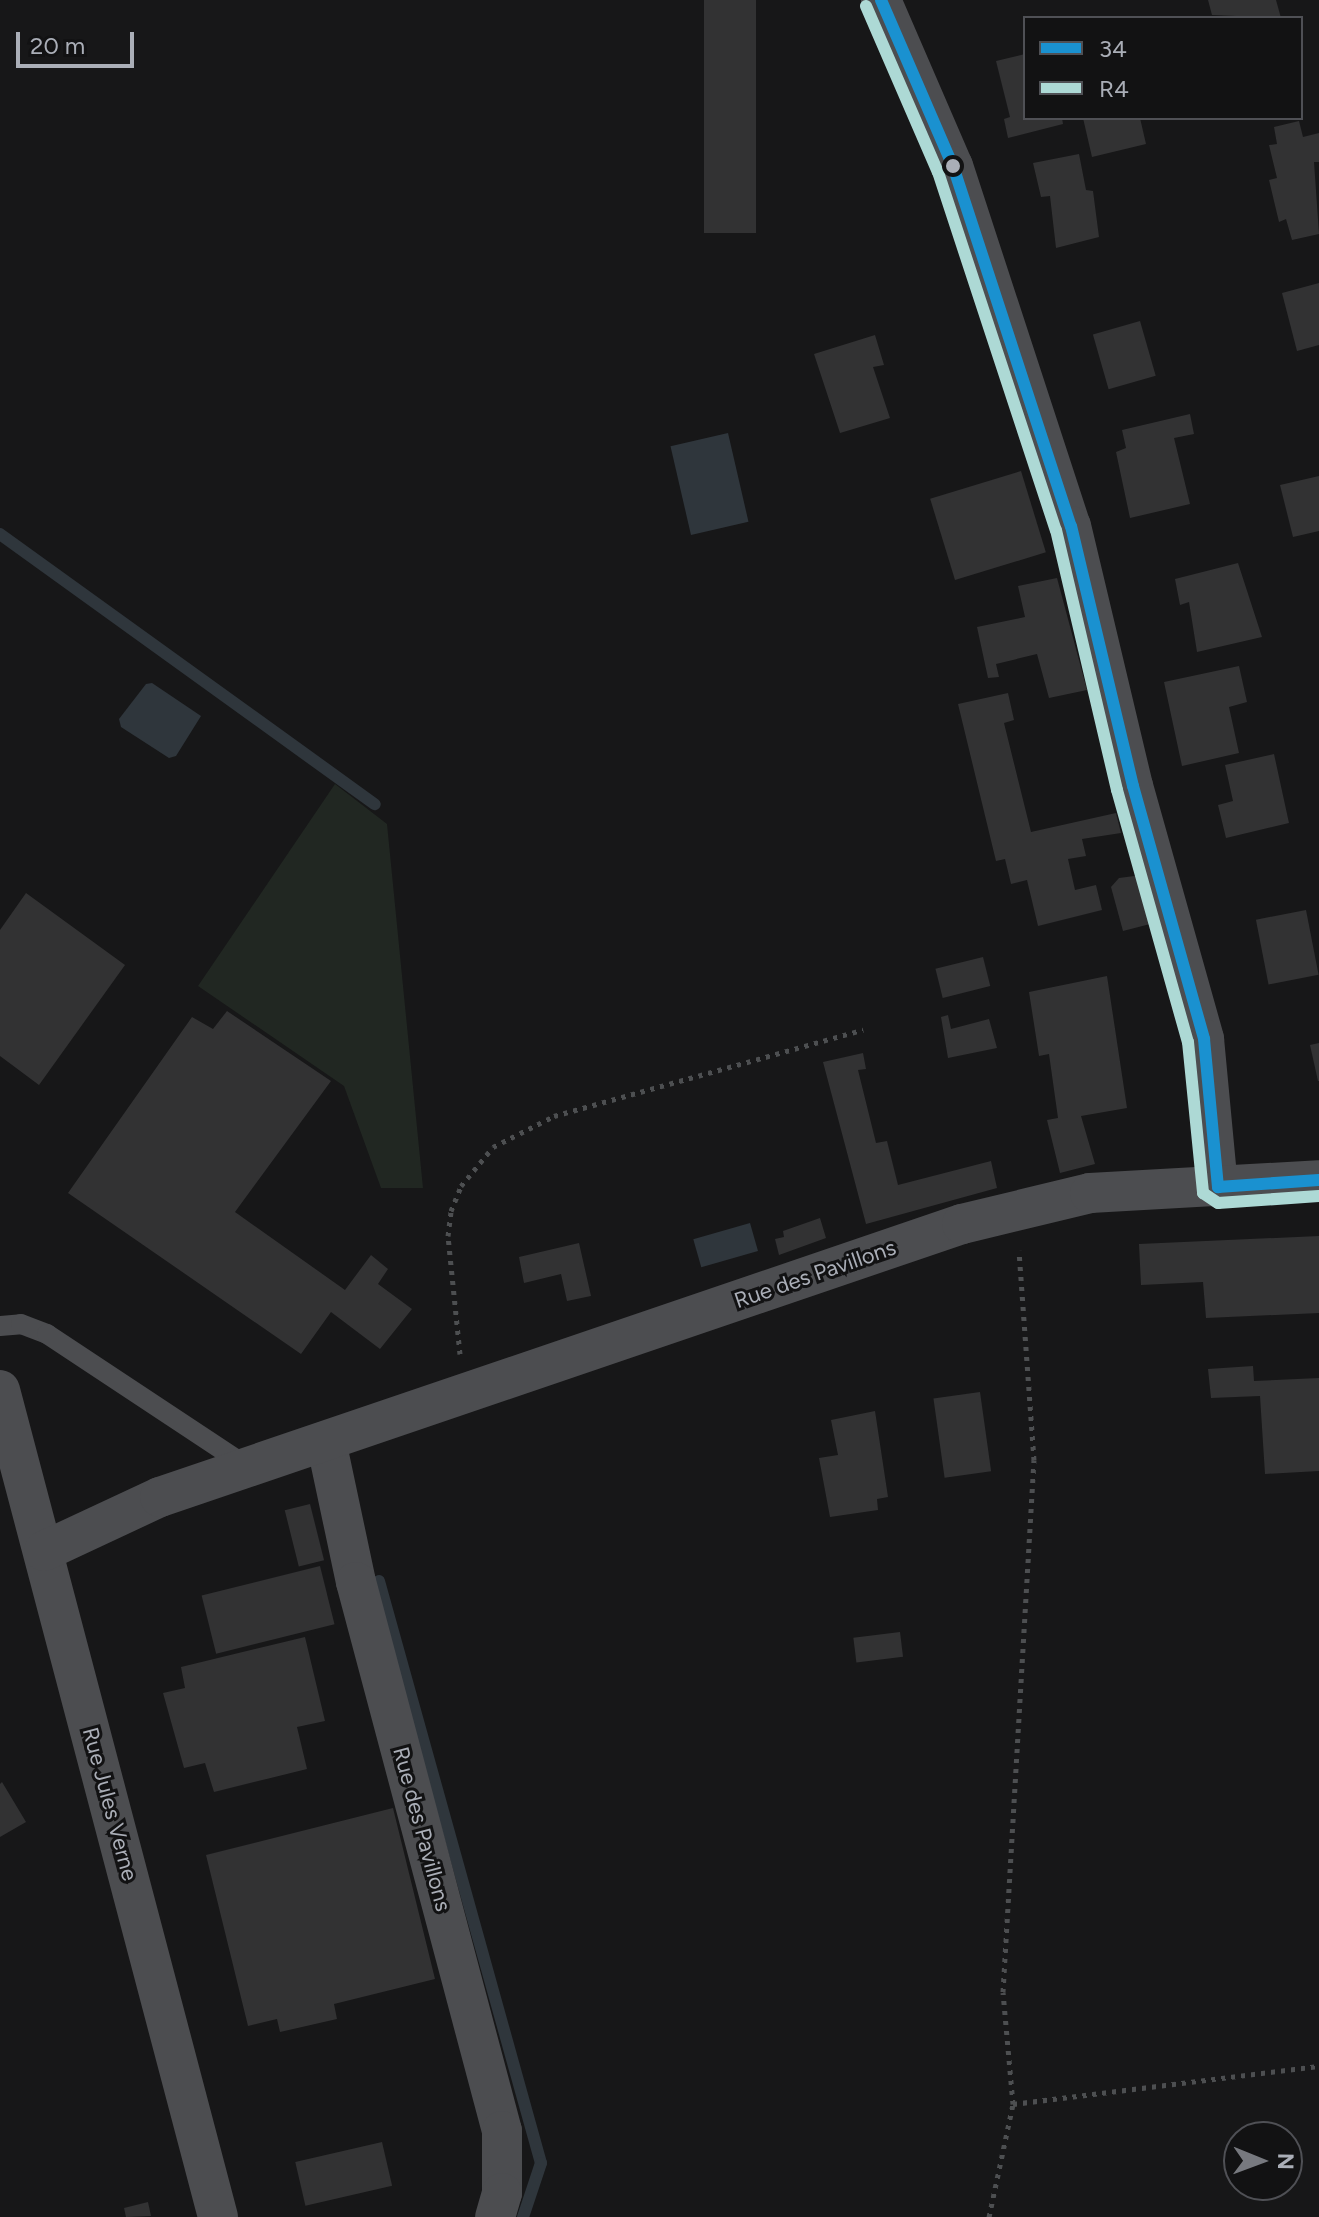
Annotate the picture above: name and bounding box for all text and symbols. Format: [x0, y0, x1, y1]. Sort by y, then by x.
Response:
scale bar [20, 16, 138, 66]
legend [1023, 16, 1303, 120]
text: 20 m [30, 31, 85, 60]
text: 34 [1099, 34, 1127, 63]
text: R4 [1099, 74, 1129, 103]
unlabelled marker [945, 158, 961, 174]
street label: Rue des Pavillons [731, 1234, 899, 1314]
street label: Rue Jules Verne [77, 1724, 143, 1884]
street label: Rue des Pavillons [387, 1744, 457, 1914]
north arrow [1223, 2121, 1303, 2201]
text: N [1272, 2153, 1299, 2170]

